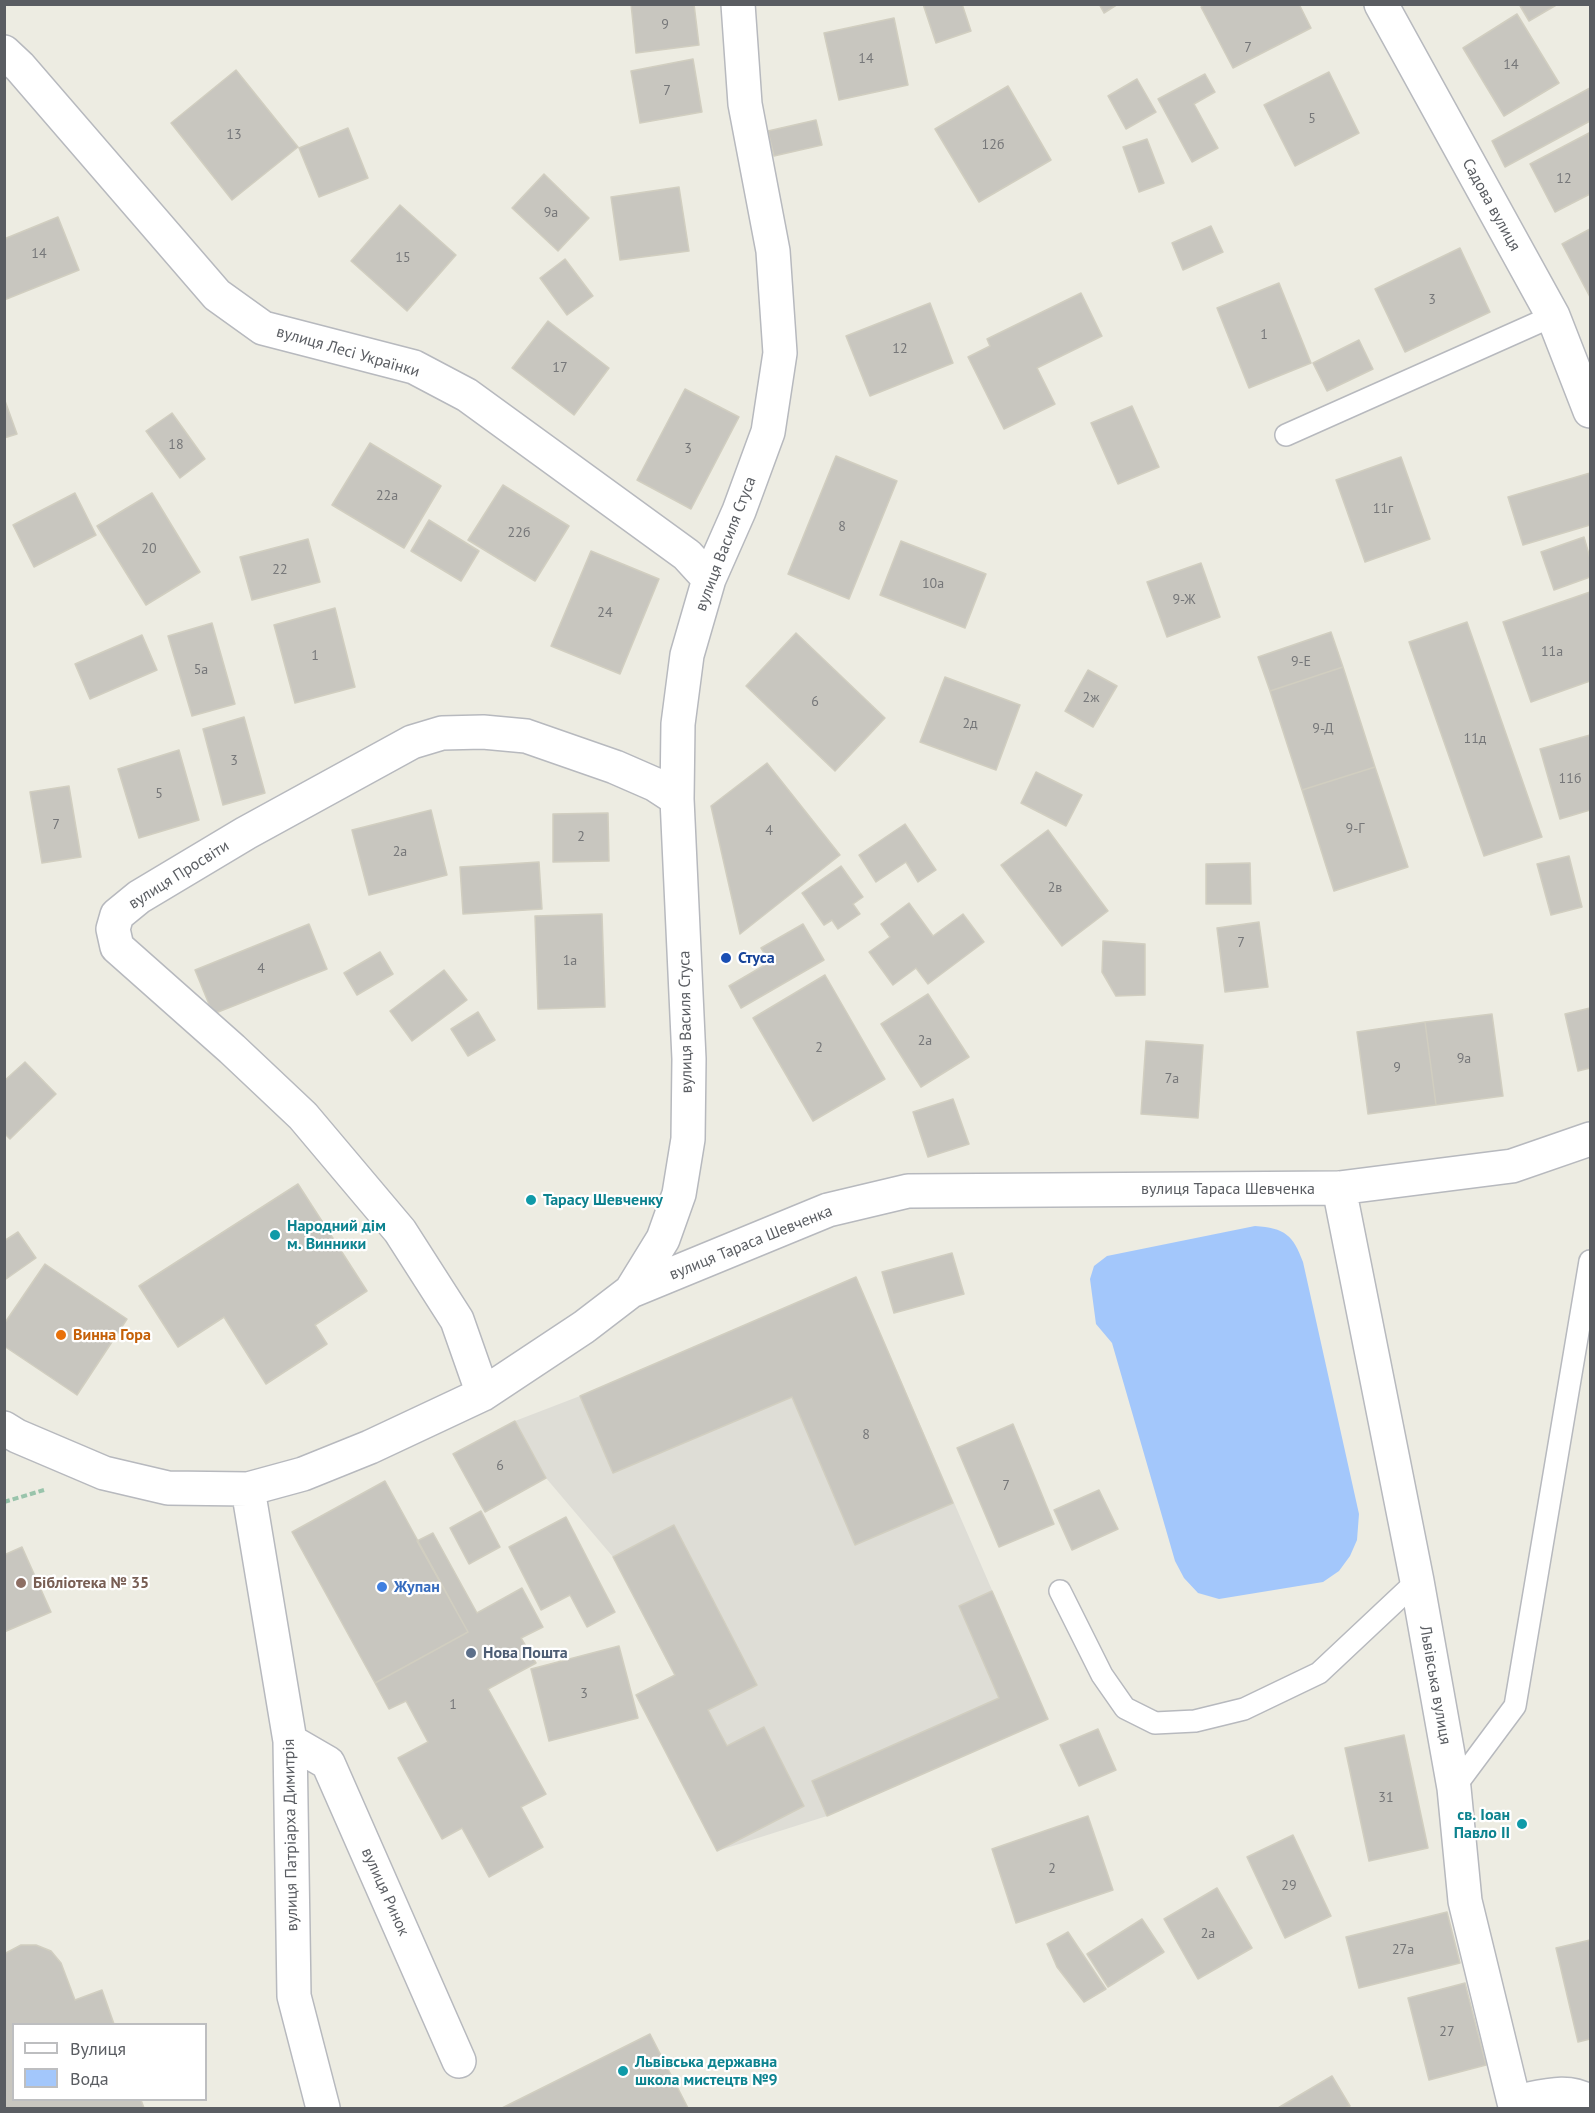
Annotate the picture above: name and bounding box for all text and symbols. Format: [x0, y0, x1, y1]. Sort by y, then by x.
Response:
house number: 9 [661, 17, 669, 33]
house number: 7 [1244, 40, 1252, 56]
house number: 14 [858, 51, 874, 67]
house number: 14 [1503, 57, 1519, 73]
house number: 7 [663, 83, 671, 99]
house number: 5 [1308, 111, 1316, 127]
house number: 13 [226, 127, 242, 143]
house number: 12б [982, 137, 1004, 153]
street label: Садова вулиця [1458, 155, 1524, 255]
house number: 12 [1556, 171, 1572, 187]
house number: 9а [544, 205, 558, 221]
house number: 14 [31, 246, 47, 262]
house number: 15 [395, 250, 411, 266]
house number: 3 [1428, 292, 1436, 308]
street label: вулиця Лесі Українки [274, 322, 422, 382]
house number: 1 [1260, 327, 1268, 343]
house number: 12 [892, 341, 908, 357]
house number: 17 [552, 360, 568, 376]
house number: 18 [168, 437, 184, 453]
house number: 3 [684, 441, 692, 457]
street label: вулиця Василя Стуса [691, 474, 761, 614]
house number: 22а [376, 488, 398, 504]
house number: 11г [1373, 501, 1393, 517]
house number: 8 [838, 519, 846, 535]
house number: 22б [508, 525, 530, 541]
house number: 20 [141, 541, 157, 557]
house number: 22 [272, 562, 288, 578]
house number: 10а [922, 576, 944, 592]
house number: 9-Ж [1172, 592, 1196, 608]
house number: 24 [597, 605, 613, 621]
house number: 11а [1541, 644, 1563, 660]
house number: 1 [311, 648, 319, 664]
house number: 9-Е [1291, 654, 1311, 670]
house number: 5а [194, 662, 208, 678]
house number: 2ж [1083, 690, 1099, 706]
house number: 6 [811, 694, 819, 710]
house number: 2д [962, 716, 978, 732]
house number: 9-Д [1312, 721, 1334, 737]
house number: 11д [1464, 731, 1486, 747]
house number: 3 [230, 753, 238, 769]
house number: 11б [1559, 771, 1581, 787]
house number: 5 [155, 786, 163, 802]
house number: 7 [52, 817, 60, 833]
house number: 9-Г [1346, 821, 1364, 837]
house number: 4 [765, 823, 773, 839]
house number: 2 [577, 829, 585, 845]
street label: вулиця Просвіти [125, 836, 233, 914]
house number: 2а [393, 844, 407, 860]
house number: 2в [1048, 880, 1062, 896]
house number: 7 [1237, 935, 1245, 951]
place label: Стуса [738, 948, 775, 968]
street label: вулиця Василя Стуса [675, 950, 697, 1094]
marker: Стуса [719, 951, 733, 965]
house number: 1а [563, 953, 577, 969]
house number: 4 [257, 961, 265, 977]
house number: 2а [918, 1033, 932, 1049]
house number: 2 [815, 1040, 823, 1056]
house number: 9а [1457, 1051, 1471, 1067]
house number: 9 [1393, 1060, 1401, 1076]
house number: 7а [1165, 1071, 1179, 1087]
street label: вулиця Тараса Шевченка [1141, 1179, 1315, 1199]
place label: Тарасу Шевченку [543, 1190, 663, 1210]
marker: Тарасу Шевченку [524, 1193, 538, 1207]
street label: вулиця Тараса Шевченка [667, 1201, 835, 1285]
place label: Народний дім м. Винники [287, 1216, 386, 1254]
marker: Народний дім м. Винники [268, 1228, 282, 1242]
place label: Винна Гора [73, 1325, 151, 1345]
marker: Винна Гора [54, 1328, 68, 1342]
house number: 8 [862, 1427, 870, 1443]
house number: 6 [496, 1458, 504, 1474]
house number: 7 [1002, 1478, 1010, 1494]
place label: Бібліотека № 35 [33, 1573, 149, 1593]
marker: Бібліотека № 35 [14, 1576, 28, 1590]
place label: Жупан [394, 1577, 440, 1597]
marker: Жупан [375, 1580, 389, 1594]
street label: Львівська вулиця [1415, 1624, 1455, 1746]
place label: Нова Пошта [483, 1643, 568, 1663]
marker: Нова Пошта [464, 1646, 478, 1660]
house number: 3 [580, 1686, 588, 1702]
house number: 1 [449, 1697, 457, 1713]
street label: вулиця Патріарха Димитрія [280, 1739, 302, 1931]
house number: 31 [1378, 1790, 1394, 1806]
place label: св. Іоан Павло ІІ [1454, 1805, 1510, 1843]
marker: св. Іоан Павло ІІ [1515, 1817, 1529, 1831]
street label: вулиця Ринок [357, 1845, 413, 1939]
house number: 2 [1048, 1861, 1056, 1877]
house number: 29 [1281, 1878, 1297, 1894]
house number: 2а [1201, 1926, 1215, 1942]
house number: 27а [1392, 1942, 1414, 1958]
legend [12, 2023, 207, 2101]
house number: 27 [1439, 2024, 1455, 2040]
text: Вулиця [70, 2037, 126, 2060]
place label: Львівська державна школа мистецтв №9 [635, 2052, 778, 2090]
marker: Львівська державна школа мистецтв №9 [616, 2064, 630, 2078]
text: Вода [70, 2067, 109, 2090]

